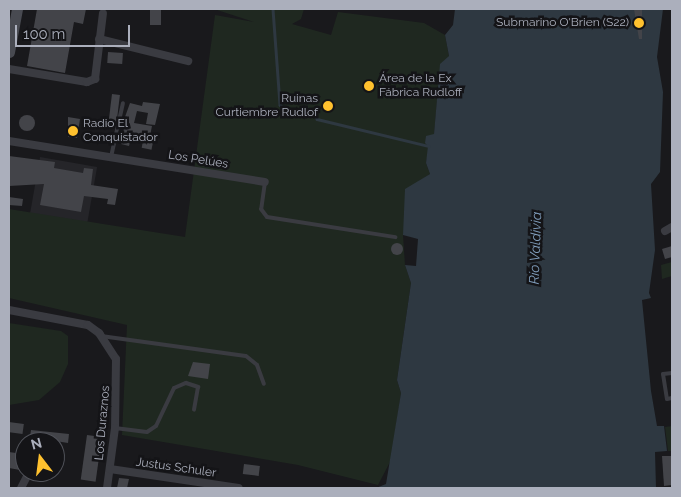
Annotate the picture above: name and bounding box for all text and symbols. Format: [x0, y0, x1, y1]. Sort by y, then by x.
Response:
scale bar [18, 15, 132, 47]
place label: Submarino O'Brien (S22) [496, 16, 629, 30]
marker: Submarino O'Brien (S22) [633, 17, 645, 29]
text: 100 m [23, 25, 65, 43]
place label: Área de la Ex Fábrica Rudloff [379, 72, 462, 100]
marker: Área de la Ex Fábrica Rudloff [363, 80, 375, 92]
place label: Ruinas Curtiembre Rudlof [216, 92, 318, 120]
marker: Ruinas Curtiembre Rudlof [322, 100, 334, 112]
place label: Radio El Conquistador [83, 117, 158, 145]
marker: Radio El Conquistador [67, 125, 79, 137]
street label: Los Pelúes [167, 148, 229, 172]
water label: Río Valdivia [525, 211, 545, 285]
street label: Los Duraznos [93, 385, 113, 461]
north arrow [15, 432, 65, 482]
text: N [29, 434, 44, 453]
street label: Justus Schuler [135, 455, 217, 481]

